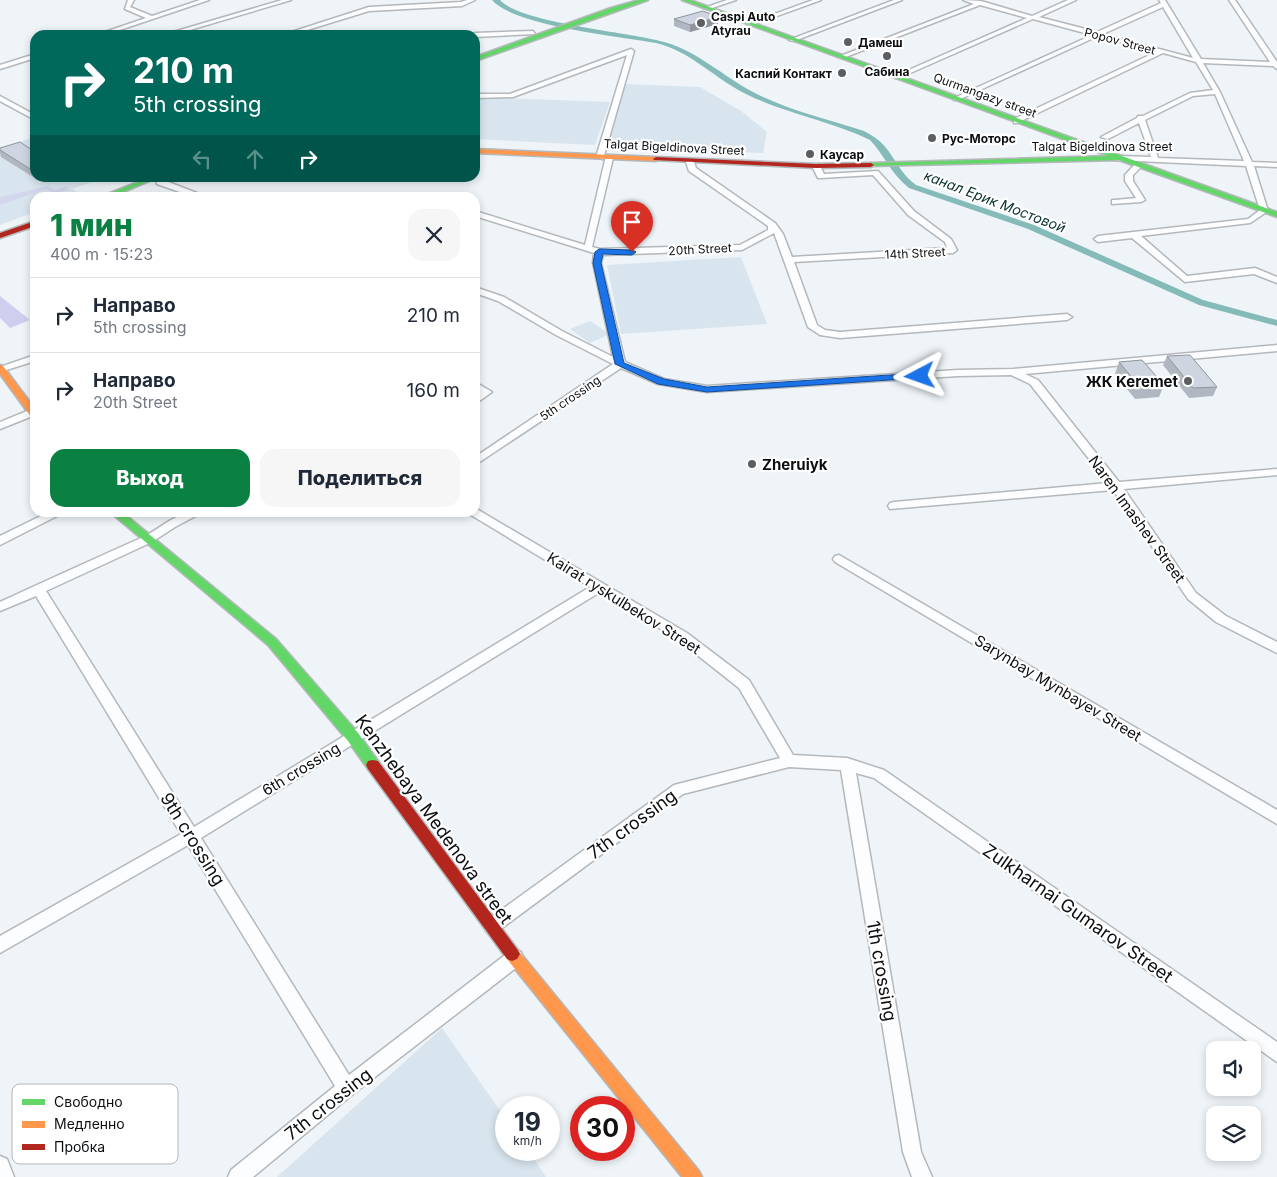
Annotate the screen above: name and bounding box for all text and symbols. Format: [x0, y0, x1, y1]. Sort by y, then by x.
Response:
place label: Caspi Auto Atyrau [711, 9, 775, 38]
marker: Caspi Auto Atyrau [695, 17, 707, 29]
street label: Popov Street [1083, 24, 1157, 58]
place label: Дамеш [858, 35, 903, 50]
marker: Дамеш [842, 36, 854, 48]
text: 210 m [133, 49, 234, 91]
icon: right [50, 50, 115, 115]
marker: Сабина [881, 50, 893, 62]
place label: Сабина [864, 64, 910, 79]
place label: Каспий Контакт [735, 66, 832, 81]
marker: Каспий Контакт [836, 67, 848, 79]
street label: Qurmangazy street [931, 69, 1039, 121]
text: 5th crossing [133, 91, 262, 117]
place label: Рус-Моторс [942, 131, 1016, 146]
marker: Рус-Моторс [926, 132, 938, 144]
street label: Talgat Bigeldinova Street [603, 136, 745, 158]
street label: Talgat Bigeldinova Street [1032, 139, 1173, 154]
icon: left [188, 145, 216, 173]
icon: ahead [241, 145, 269, 173]
icon: right [294, 145, 322, 173]
place label: Каусар [820, 147, 865, 162]
marker: Каусар [804, 148, 816, 160]
water label: канал Ерик Мостовой [922, 166, 1068, 236]
pin [611, 201, 653, 252]
text: 1 мин [50, 207, 133, 243]
icon: arrive [618, 208, 646, 236]
button: close [408, 209, 460, 261]
street label: 20th Street [668, 240, 732, 258]
text: 400 m · 15:23 [50, 244, 153, 264]
street label: 14th Street [884, 244, 946, 262]
text: Направо [93, 294, 176, 317]
icon: right [50, 301, 78, 329]
text: 210 m [407, 304, 460, 327]
text: 5th crossing [93, 317, 186, 337]
position arrow [893, 349, 945, 401]
text: Направо [93, 369, 176, 392]
street label: 5th crossing [537, 372, 603, 424]
place label: ЖК Keremet [1086, 372, 1179, 391]
marker: ЖК Keremet [1182, 375, 1194, 387]
icon: right [50, 376, 78, 404]
text: 160 m [407, 379, 460, 402]
text: 20th Street [93, 392, 177, 412]
button: Выход [50, 449, 250, 507]
button: Поделиться [260, 449, 460, 507]
street label: Naren Imashev Street [1084, 452, 1190, 586]
place label: Zheruiyk [762, 455, 828, 474]
marker: Zheruiyk [746, 458, 758, 470]
street label: Kairat ryskulbekov Street [544, 548, 705, 658]
street label: Sarynbay Mynbayev Street [971, 631, 1145, 745]
street label: Kenzhebaya Medenova street [351, 710, 517, 928]
street label: 6th crossing [258, 738, 344, 800]
street label: 7th crossing [584, 785, 680, 863]
street label: 9th crossing [156, 789, 230, 889]
street label: Zulkharnai Gumarov Street [979, 839, 1177, 987]
street label: 1th crossing [863, 919, 901, 1023]
map controls [1206, 1041, 1261, 1161]
button: sound [1206, 1041, 1261, 1096]
street label: 7th crossing [280, 1064, 376, 1144]
legend [12, 1084, 178, 1164]
text: Свободно [54, 1093, 123, 1110]
speed limit sign: 30 [570, 1096, 635, 1161]
button: layers [1206, 1106, 1261, 1161]
text: 19 [514, 1107, 541, 1137]
text: Медленно [54, 1115, 125, 1132]
text: km/h [513, 1133, 542, 1148]
text: Пробка [54, 1138, 105, 1155]

